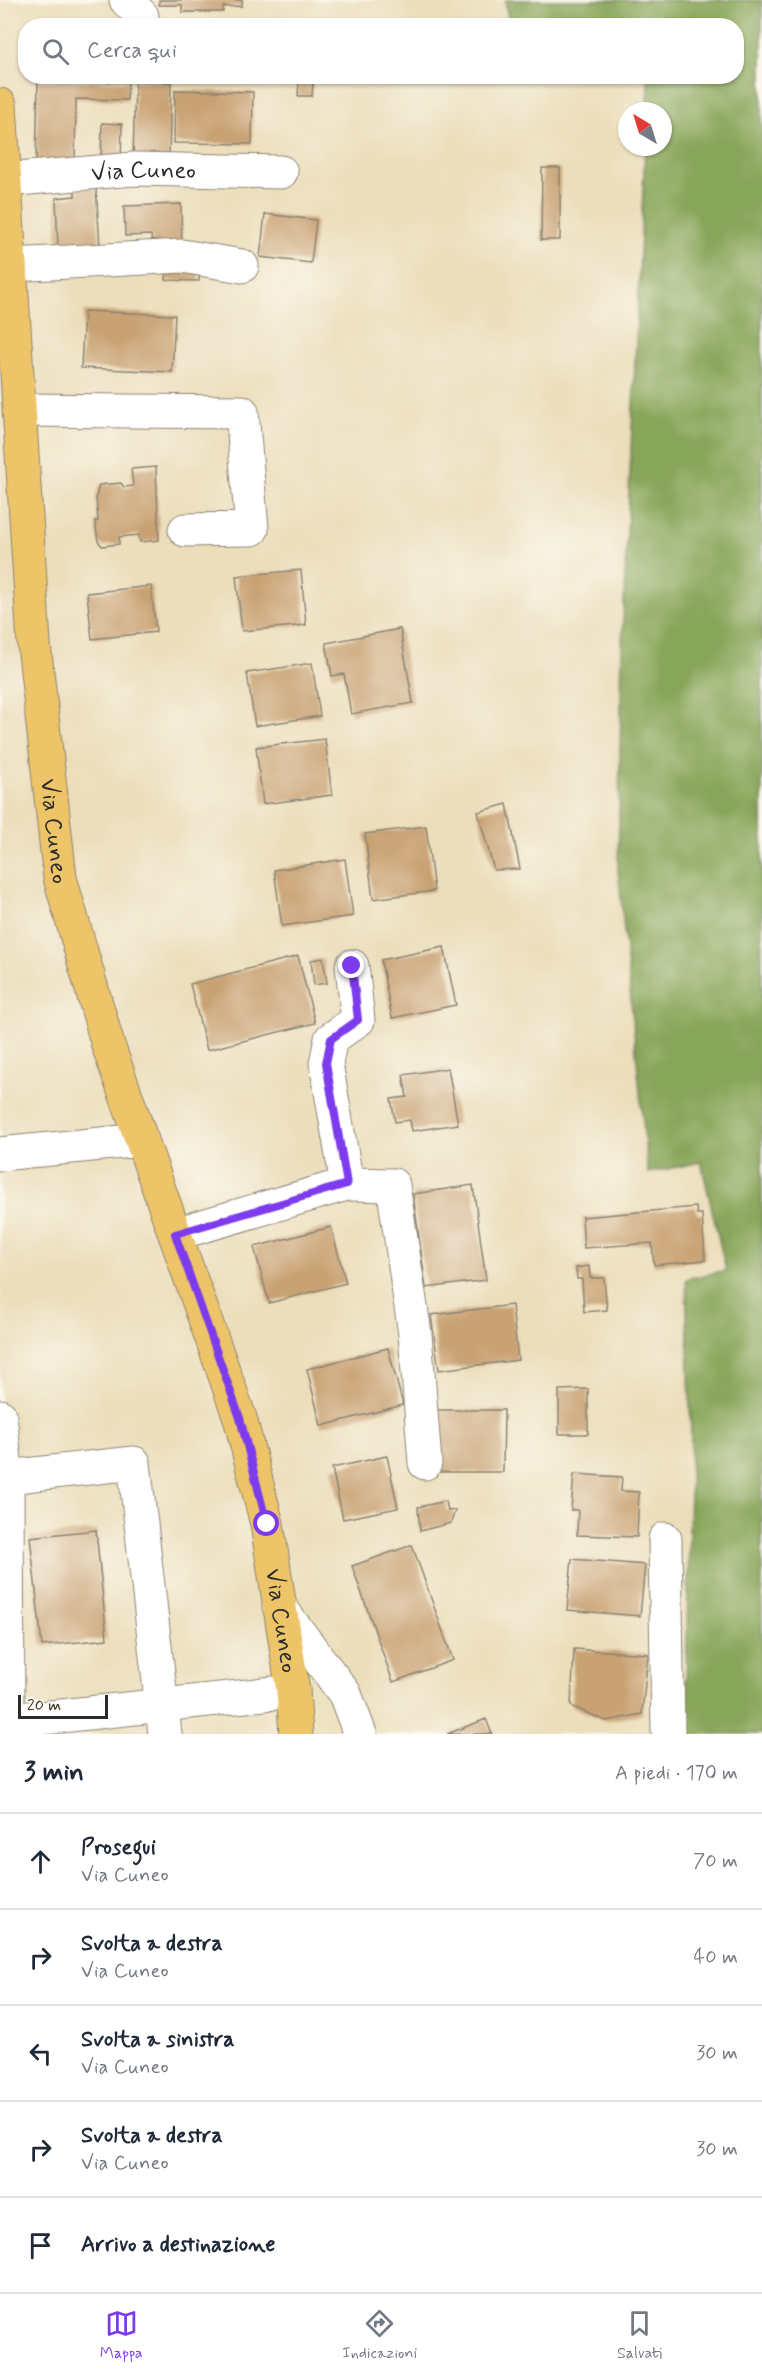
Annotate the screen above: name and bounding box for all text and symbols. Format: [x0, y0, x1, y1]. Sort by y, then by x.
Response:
search box [18, 18, 744, 84]
icon: search [39, 35, 72, 68]
text: Cerca qui [87, 37, 177, 65]
north arrow [618, 102, 672, 156]
street label: Via Cuneo [90, 155, 196, 190]
street label: Via Cuneo [32, 777, 75, 888]
route end [338, 952, 364, 978]
route start [253, 1510, 279, 1536]
street label: Via Cuneo [257, 1566, 304, 1675]
scale bar [18, 1692, 108, 1720]
text: 20 m [27, 1695, 61, 1716]
text: 3 min [24, 1756, 84, 1790]
text: A piedi · 170 m [615, 1760, 738, 1787]
text: Prosegui [81, 1834, 156, 1862]
icon: ahead [24, 1845, 57, 1878]
text: 70 m [693, 1848, 738, 1875]
text: Via Cuneo [81, 1862, 169, 1889]
text: Svolta a destra [81, 1930, 223, 1958]
icon: right [24, 1941, 57, 1974]
text: 40 m [694, 1944, 738, 1971]
text: Via Cuneo [81, 1958, 169, 1985]
text: Svolta a sinistra [81, 2026, 235, 2054]
icon: left [24, 2037, 57, 2070]
text: 30 m [696, 2040, 738, 2067]
text: Via Cuneo [81, 2054, 169, 2081]
text: Svolta a destra [81, 2122, 223, 2150]
icon: right [24, 2133, 57, 2166]
text: 30 m [696, 2136, 738, 2163]
text: Via Cuneo [81, 2150, 169, 2177]
icon: arrive [24, 2229, 57, 2262]
text: Arrivo a destinazione [81, 2231, 275, 2259]
tab: Mappa [100, 2307, 143, 2364]
tab: Indicazioni [342, 2307, 417, 2364]
tab: Salvati [617, 2307, 662, 2364]

